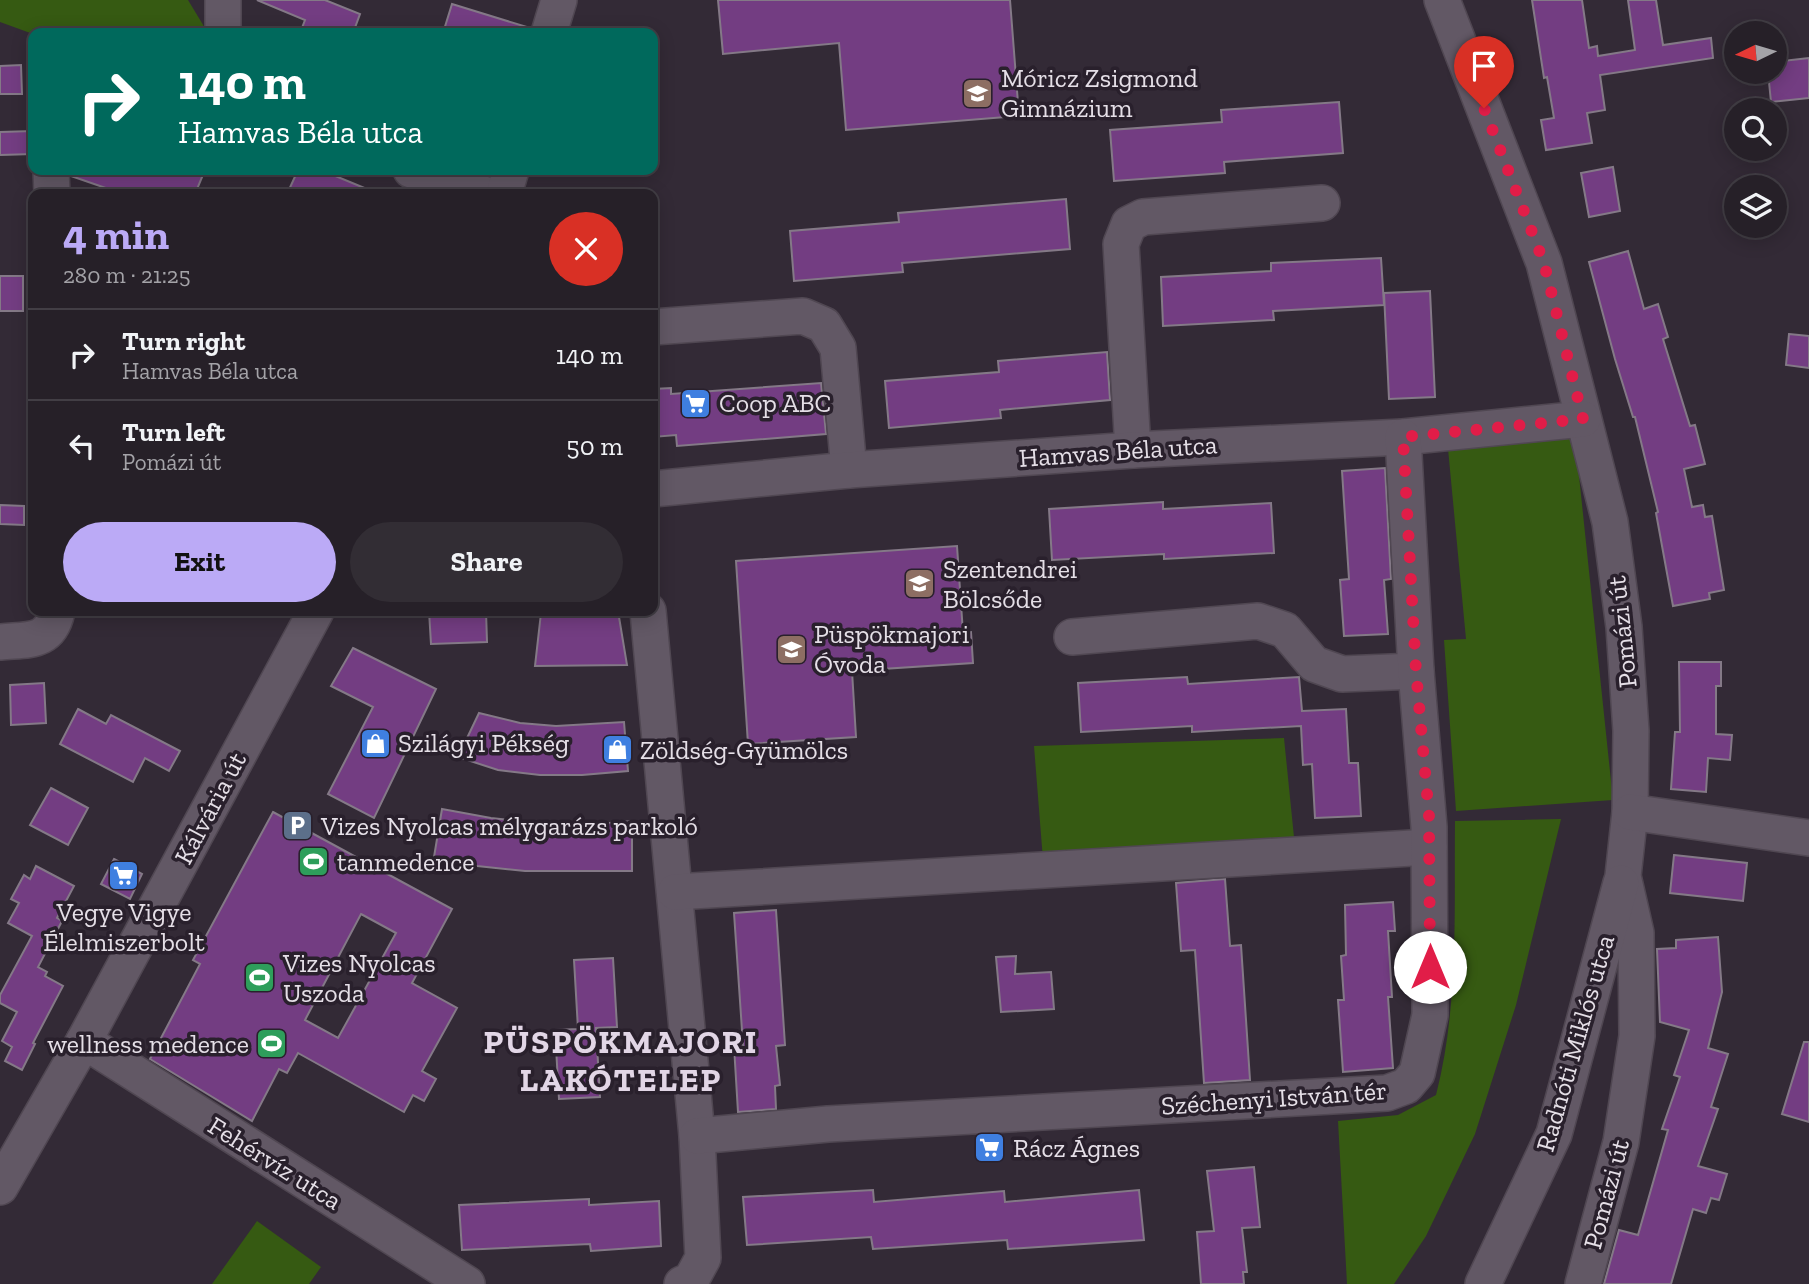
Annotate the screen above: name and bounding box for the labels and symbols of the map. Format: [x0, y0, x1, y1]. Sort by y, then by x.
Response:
north arrow [1724, 21, 1787, 84]
pin [1454, 36, 1514, 108]
place label: Móricz Zsigmond Gimnázium [1001, 62, 1198, 124]
school or university icon: Móricz Zsigmond Gimnázium [961, 76, 995, 110]
supermarket icon: Coop ABC [679, 386, 713, 420]
place label: Coop ABC [719, 387, 831, 419]
street label: Hamvas Béla utca [1018, 428, 1219, 474]
place label: Szentendrei Bölcsőde [943, 553, 1077, 615]
school or university icon: Szentendrei Bölcsőde [903, 567, 937, 601]
street label: Pomázi út [1600, 574, 1644, 689]
place label: Püspökmajori Óvoda [814, 618, 969, 680]
school or university icon: Püspökmajori Óvoda [774, 632, 808, 666]
shop icon: Szilágyi Pékség [358, 726, 392, 760]
place label: Szilágyi Pékség [398, 727, 569, 759]
shop icon: Zöldség-Gyümölcs [600, 733, 634, 767]
place label: Zöldség-Gyümölcs [640, 734, 848, 766]
street label: Kálvária út [167, 746, 253, 870]
parking icon: Vizes Nyolcas mélygarázs parkoló [281, 809, 315, 843]
place label: Vizes Nyolcas mélygarázs parkoló [320, 810, 698, 842]
sports icon: tanmedence [297, 845, 331, 879]
place label: tanmedence [337, 846, 474, 878]
supermarket icon: Vegye Vigye Élelmiszerbolt [107, 859, 141, 893]
place label: Vegye Vigye Élelmiszerbolt [43, 896, 205, 958]
position arrow [1393, 930, 1467, 1004]
street label: Radnóti Miklós utca [1529, 931, 1621, 1155]
place label: Vizes Nyolcas Uszoda [282, 947, 436, 1009]
sports icon: Vizes Nyolcas Uszoda [243, 961, 277, 995]
district label: PÜSPÖKMAJORI LAKÓTELEP [484, 1022, 758, 1099]
sports icon: wellness medence [255, 1027, 289, 1061]
place label: wellness medence [47, 1028, 249, 1060]
street label: Széchenyi István tér [1160, 1074, 1388, 1122]
street label: Fehérvíz utca [202, 1109, 348, 1217]
supermarket icon: Rácz Ágnes [973, 1131, 1007, 1165]
place label: Rácz Ágnes [1013, 1132, 1140, 1164]
street label: Pomázi út [1576, 1135, 1636, 1252]

